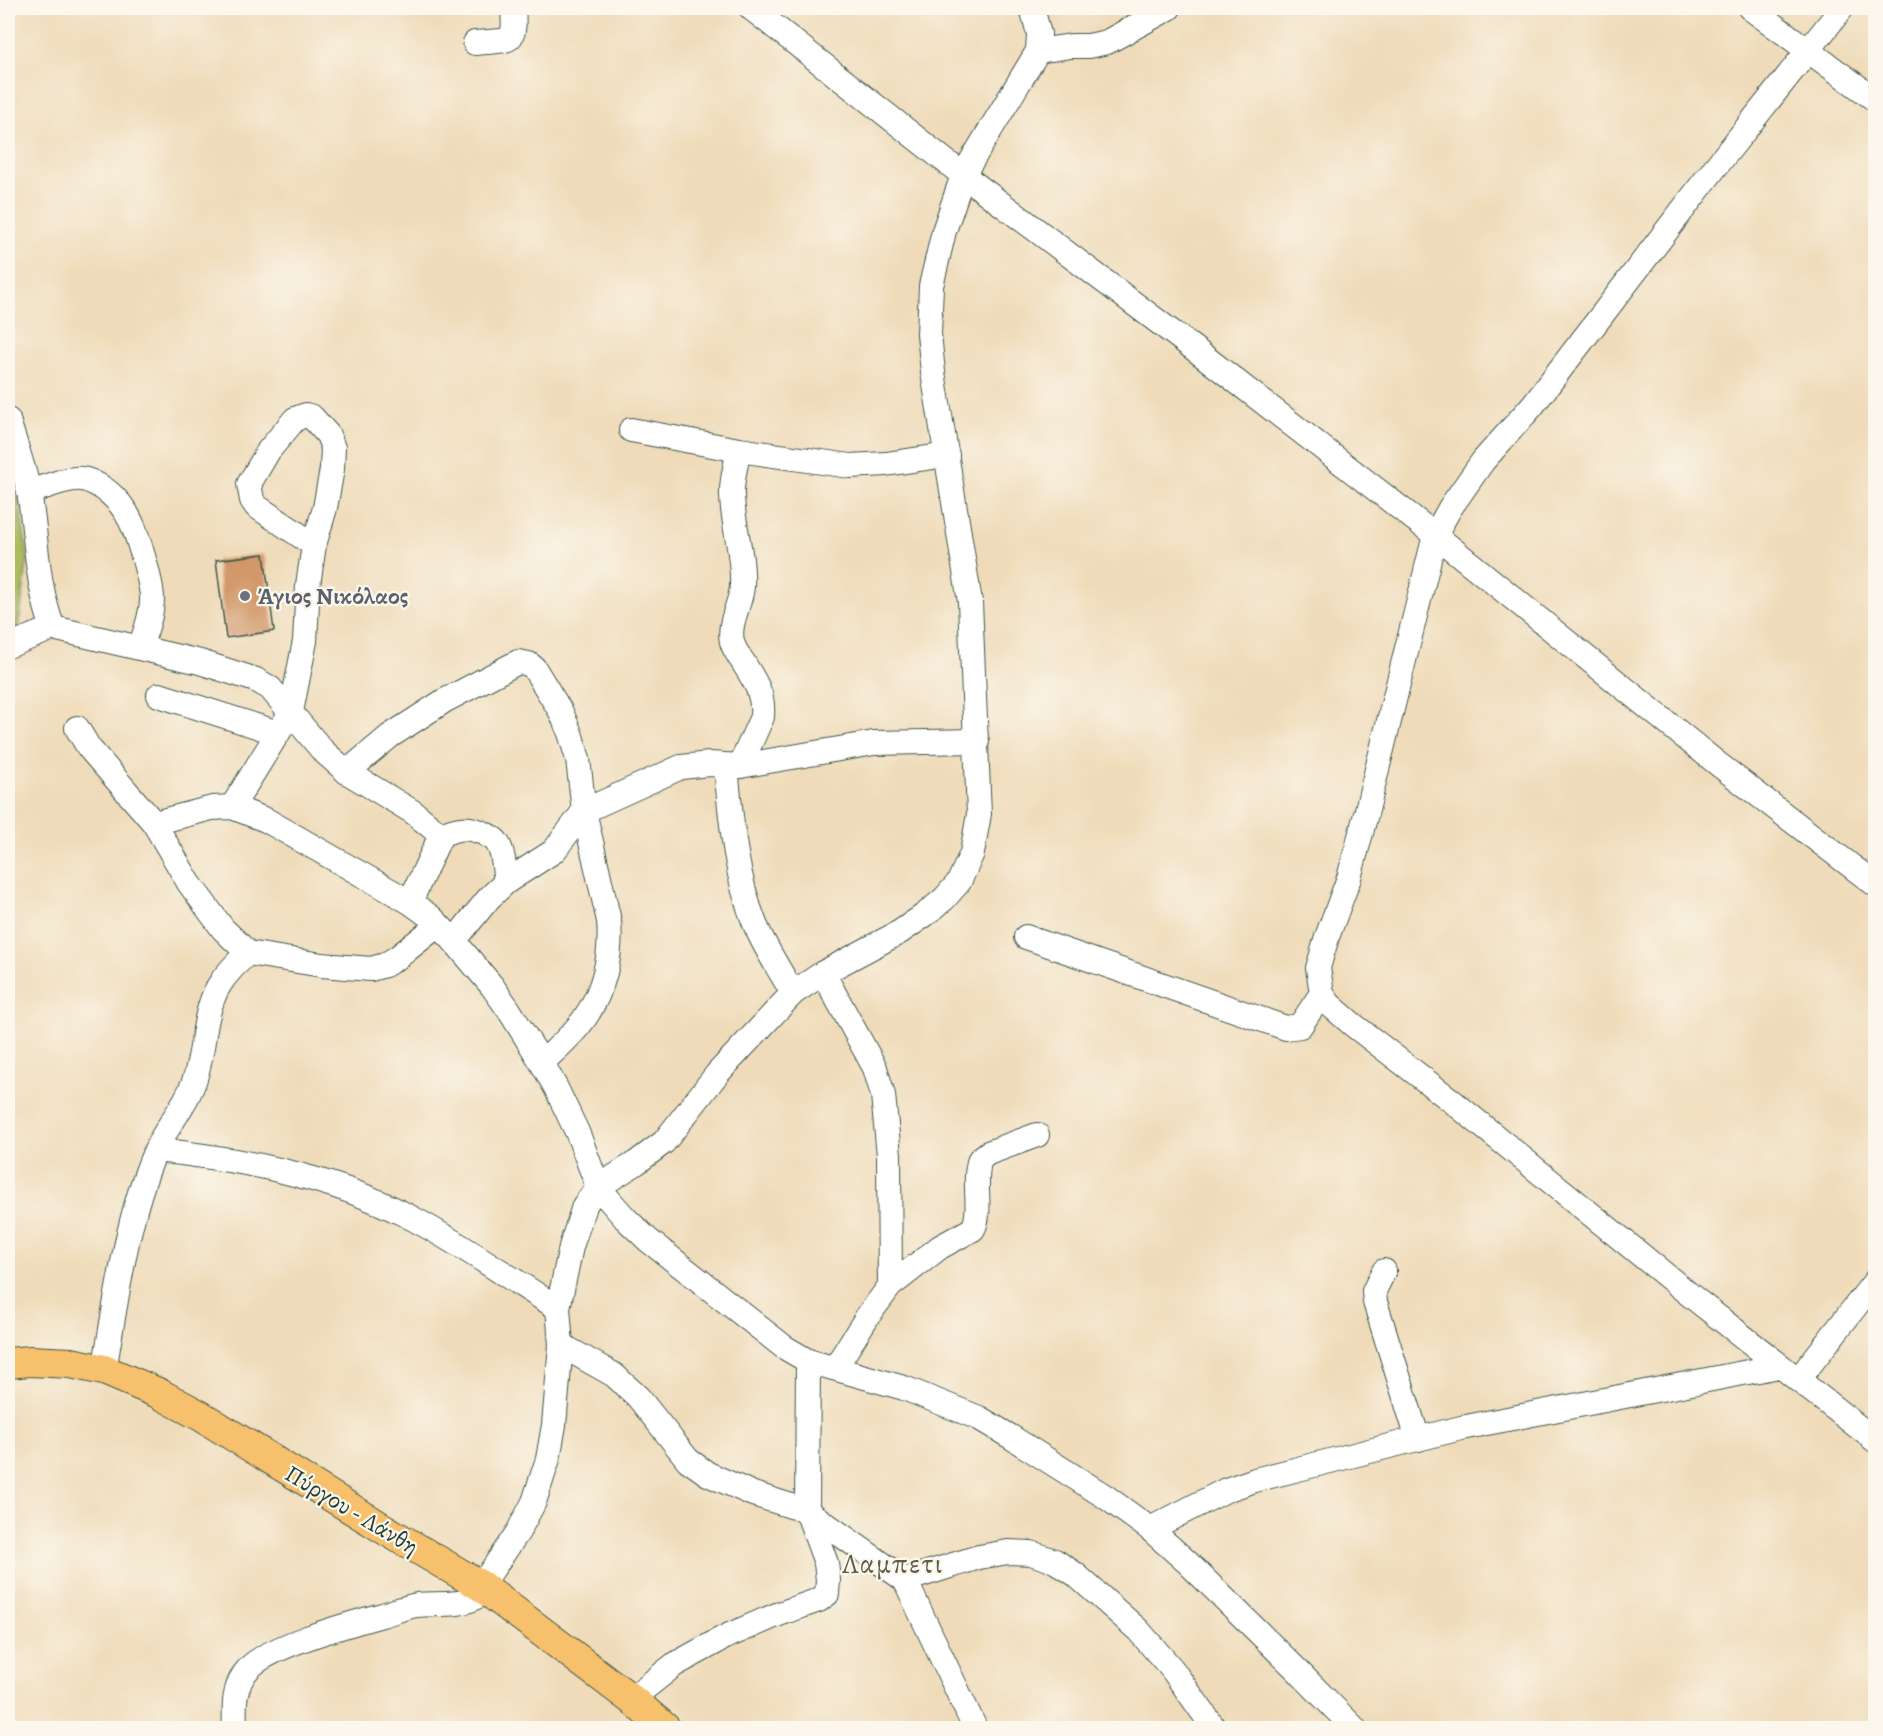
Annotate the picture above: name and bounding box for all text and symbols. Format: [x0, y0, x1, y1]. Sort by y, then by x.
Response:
place label: Άγιος Νικόλαος [257, 580, 409, 612]
marker: Άγιος Νικόλαος [238, 589, 252, 603]
street label: Πύργου - Λάνθη [279, 1458, 425, 1562]
district label: Λαμπετι [842, 1546, 943, 1582]

